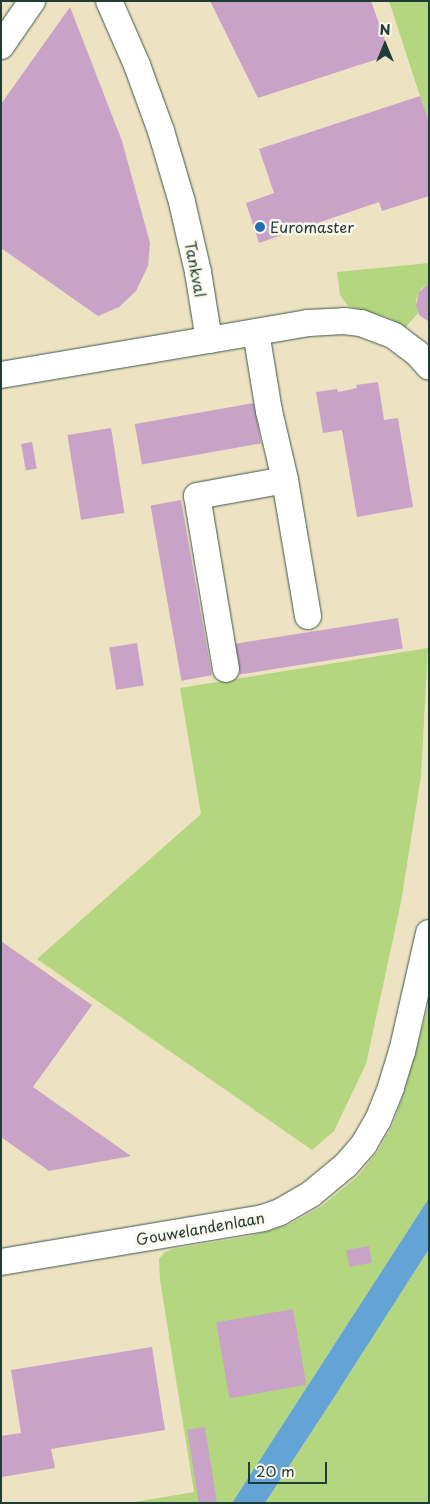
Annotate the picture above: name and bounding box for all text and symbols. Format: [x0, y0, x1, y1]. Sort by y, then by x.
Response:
text: N [379, 19, 391, 40]
north arrow [360, 20, 410, 70]
place label: Euromaster [270, 218, 354, 236]
marker: Euromaster [254, 221, 266, 233]
street label: Tankval [182, 239, 210, 299]
street label: Gouwelandenlaan [134, 1208, 266, 1248]
scale bar [250, 1452, 329, 1484]
text: 20 m [256, 1459, 295, 1482]

